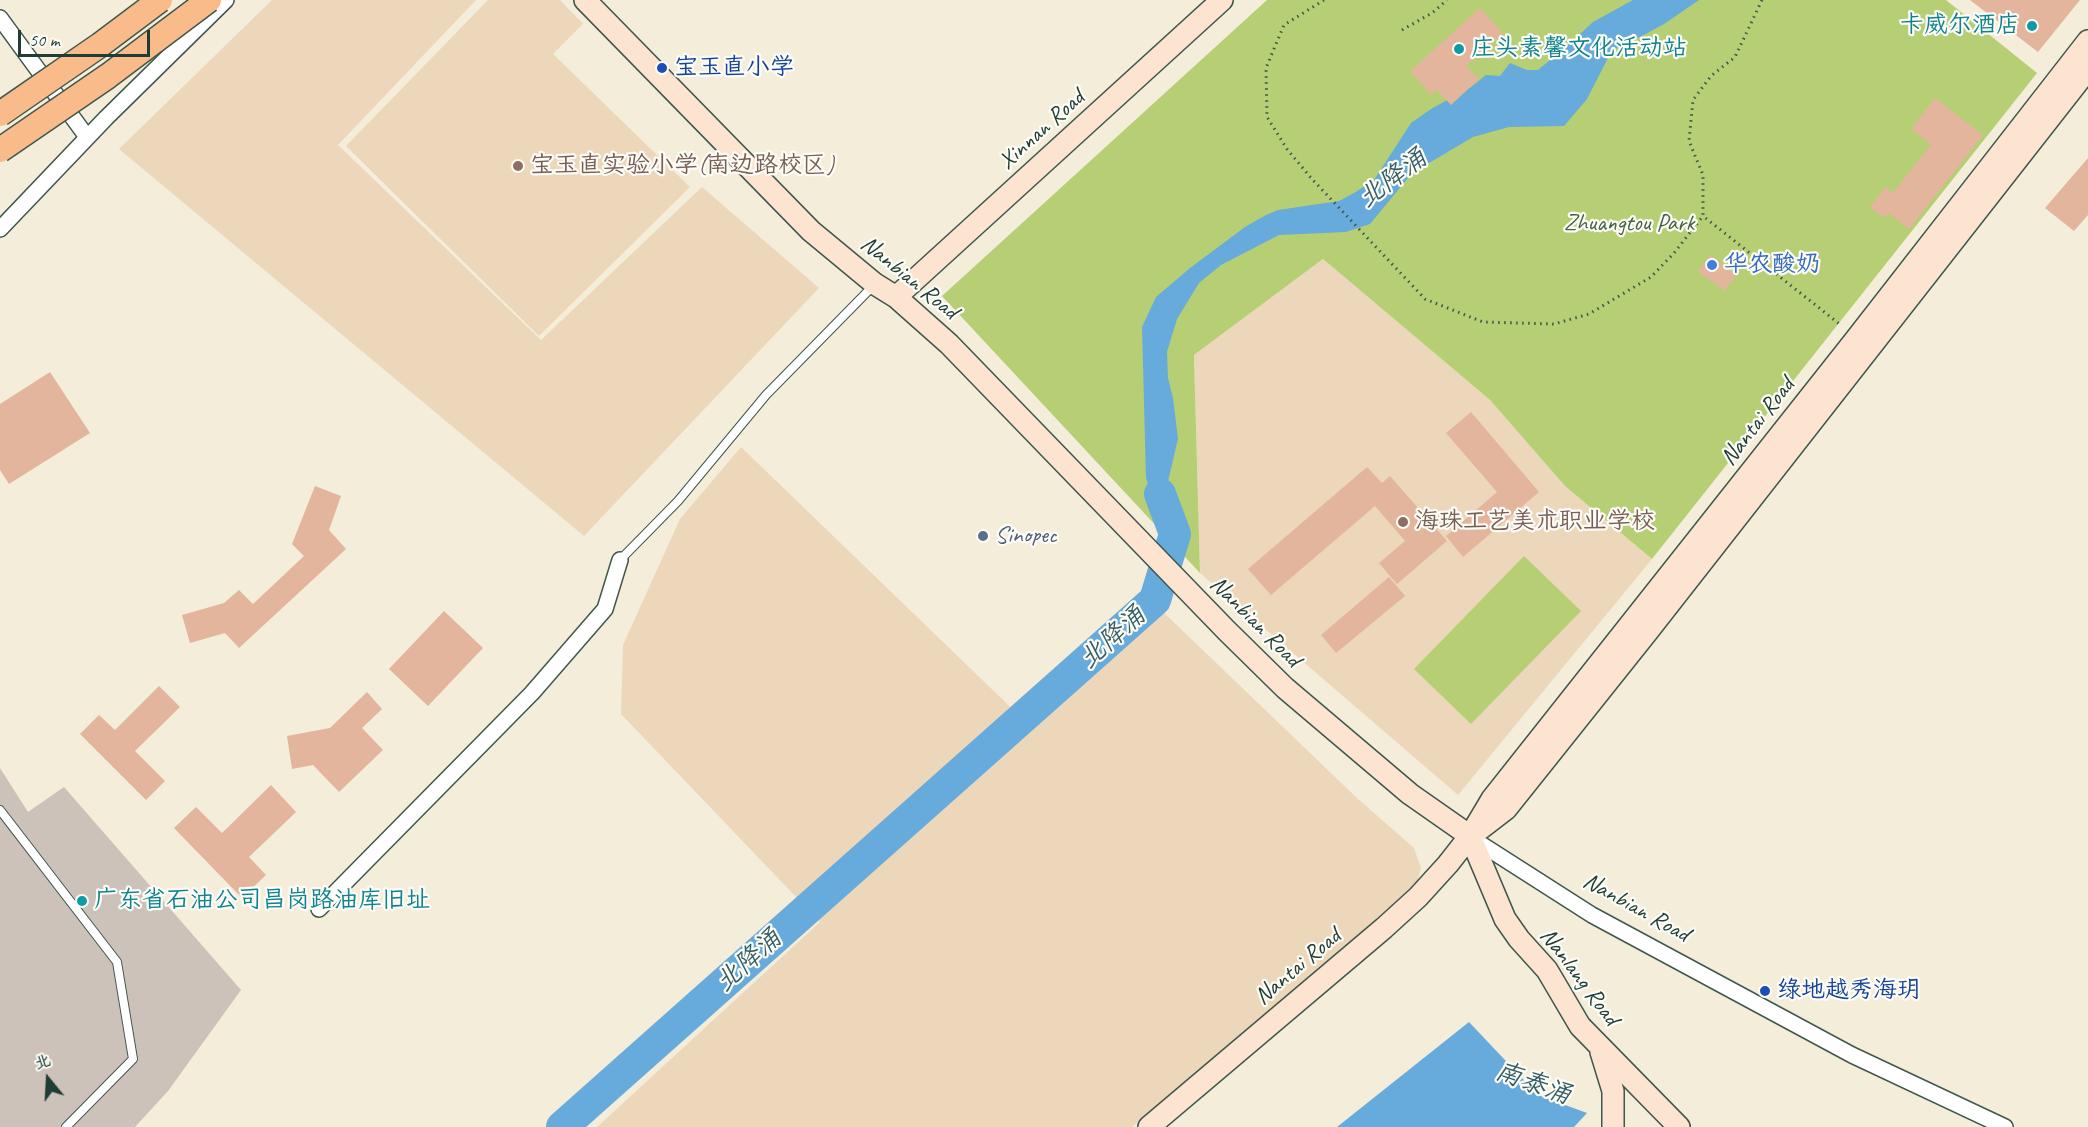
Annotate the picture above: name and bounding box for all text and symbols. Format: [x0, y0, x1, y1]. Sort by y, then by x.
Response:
place label: 卡威尔酒店 [1900, 12, 2020, 40]
scale bar [21, 18, 153, 56]
marker: 卡威尔酒店 [2025, 19, 2039, 33]
text: 50 m [29, 29, 60, 51]
place label: 庄头素馨文化活动站 [1471, 35, 1687, 63]
marker: 庄头素馨文化活动站 [1452, 42, 1466, 56]
place label: 宝玉直小学 [674, 54, 794, 82]
marker: 宝玉直小学 [655, 61, 669, 75]
street label: Xinnan Road [993, 84, 1091, 176]
water label: 北降涌 [1352, 143, 1434, 215]
place label: 宝玉直实验小学(南边路校区) [530, 152, 834, 180]
marker: 宝玉直实验小学(南边路校区) [511, 159, 525, 173]
park label: Zhuangtou Park [1564, 210, 1694, 238]
street label: Nanbian Road [854, 230, 964, 326]
place label: 华农酸奶 [1724, 251, 1820, 279]
marker: 华农酸奶 [1705, 258, 1719, 272]
street label: Nantai Road [1715, 372, 1801, 472]
place label: 海珠工艺美术职业学校 [1415, 508, 1655, 536]
marker: 海珠工艺美术职业学校 [1396, 515, 1410, 529]
place label: Sinopec [995, 522, 1057, 550]
marker: Sinopec [976, 529, 990, 543]
street label: Nanbian Road [1203, 570, 1307, 674]
water label: 北降涌 [1074, 600, 1152, 676]
street label: Nanbian Road [1578, 867, 1694, 949]
place label: 广东省石油公司昌岗路油库旧址 [94, 887, 430, 915]
marker: 广东省石油公司昌岗路油库旧址 [75, 894, 89, 908]
water label: 北降涌 [710, 923, 788, 999]
street label: Nantai Road [1249, 923, 1347, 1011]
street label: Nanlang Road [1533, 923, 1625, 1031]
place label: 绿地越秀海玥 [1777, 977, 1921, 1005]
marker: 绿地越秀海玥 [1758, 984, 1772, 998]
north arrow [18, 1049, 78, 1109]
text: 北 [32, 1050, 53, 1074]
water label: 南泰涌 [1491, 1056, 1575, 1112]

